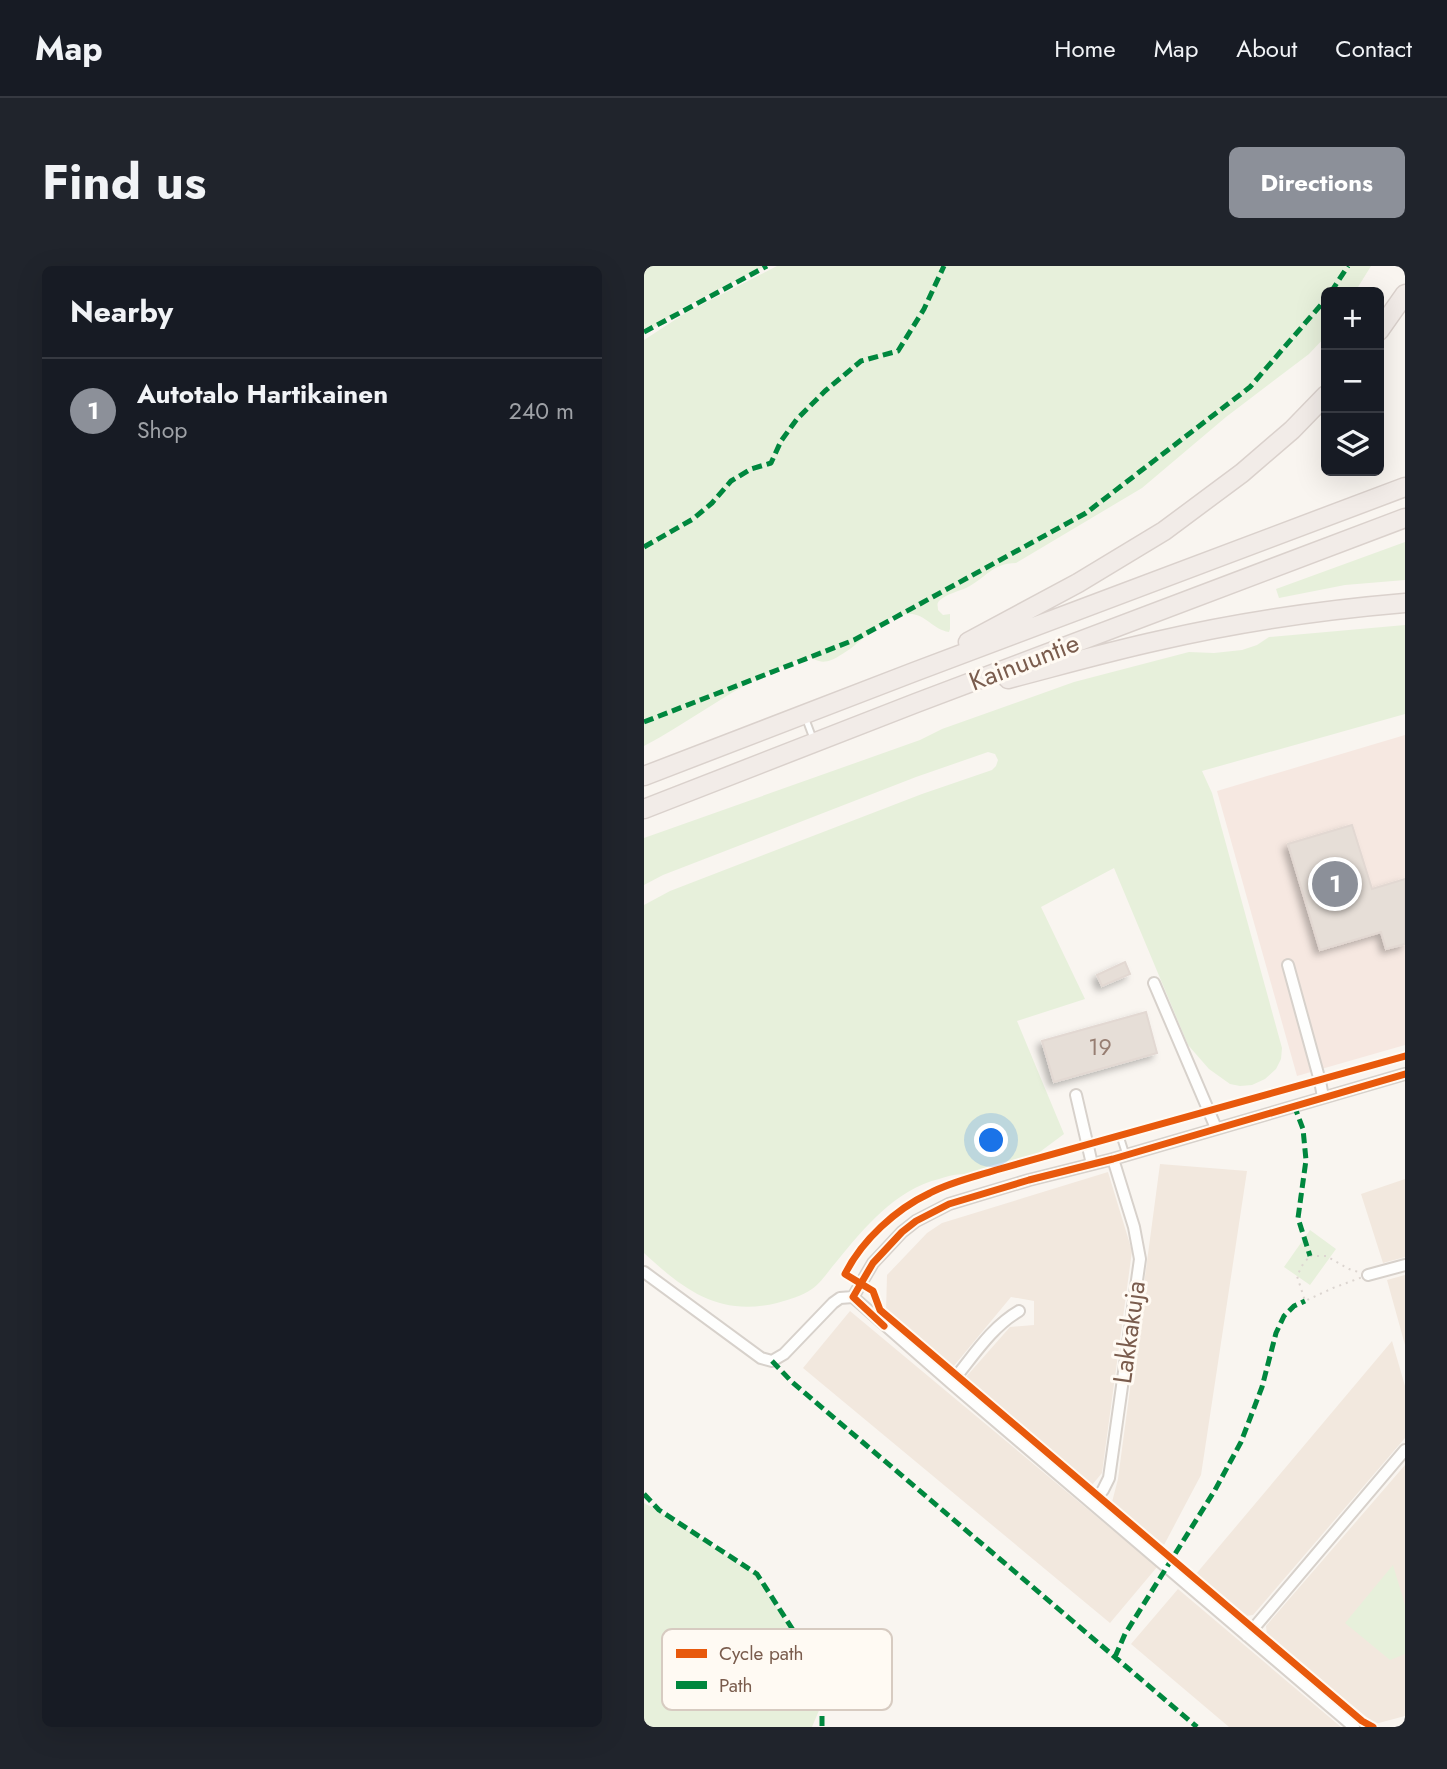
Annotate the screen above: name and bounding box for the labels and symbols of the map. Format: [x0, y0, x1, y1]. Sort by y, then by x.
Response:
street label: Kainuuntie [964, 624, 1084, 700]
pin: 1 [1312, 858, 1358, 910]
house number: 19 [1088, 1030, 1112, 1064]
your location [974, 1123, 1008, 1157]
street label: Lakkakuja [1103, 1278, 1155, 1386]
legend [662, 1629, 892, 1710]
text: Cycle path [719, 1640, 804, 1667]
text: Path [719, 1672, 753, 1699]

